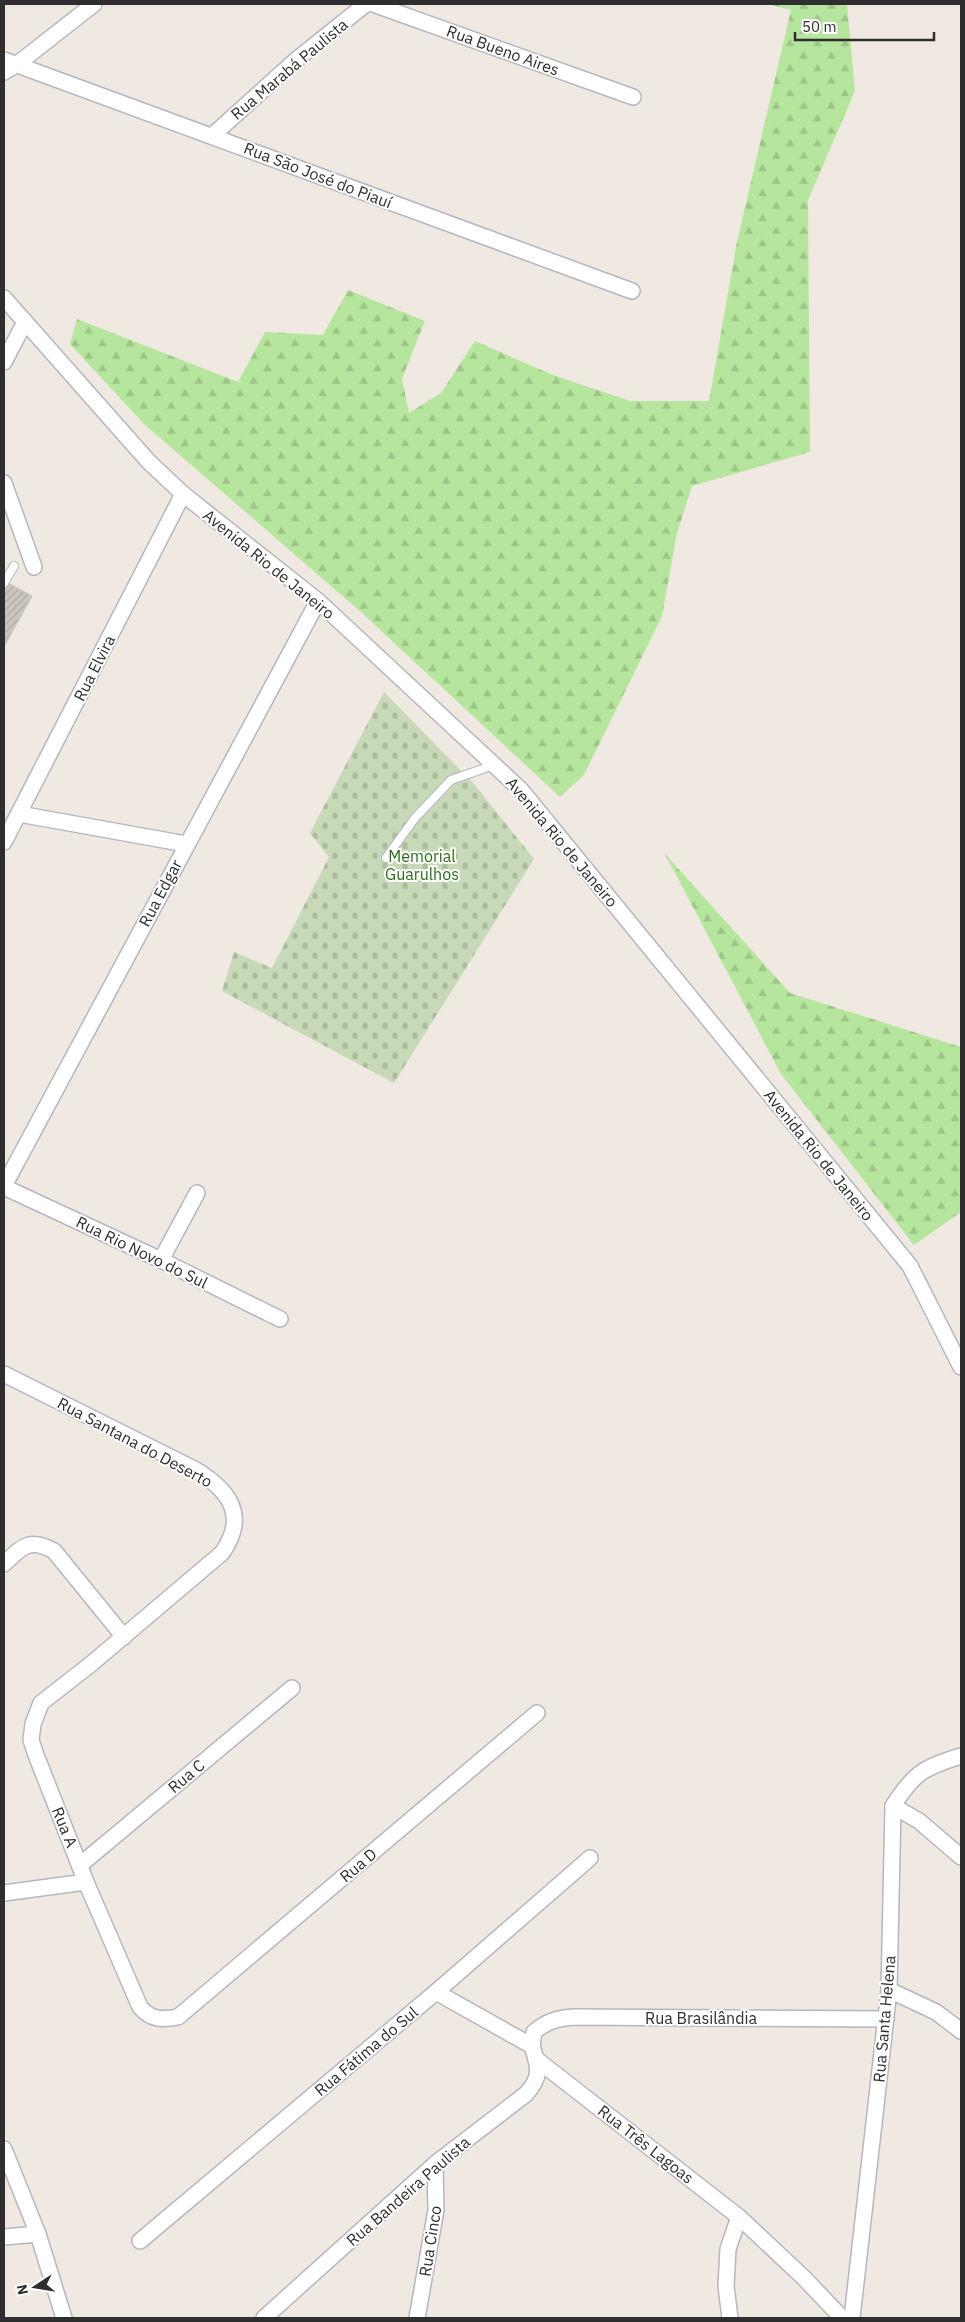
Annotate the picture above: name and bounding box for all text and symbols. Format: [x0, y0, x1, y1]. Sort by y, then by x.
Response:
scale bar [795, 10, 934, 42]
street label: Rua Marabá Paulista [226, 14, 352, 124]
text: 50 m [802, 17, 837, 36]
street label: Rua Bueno Aires [444, 20, 562, 80]
street label: Rua São José do Piauí [241, 138, 395, 212]
street label: Avenida Rio de Janeiro [199, 505, 339, 623]
street label: Rua Elvira [69, 631, 119, 704]
street label: Avenida Rio de Janeiro [502, 773, 622, 911]
park label: Memorial Guarulhos [385, 846, 459, 884]
street label: Rua Edgar [134, 856, 186, 930]
street label: Avenida Rio de Janeiro [760, 1085, 878, 1225]
street label: Rua Rio Novo do Sul [73, 1211, 211, 1293]
street label: Rua Santana do Deserto [54, 1393, 216, 1491]
street label: Rua C [164, 1755, 208, 1797]
street label: Rua A [48, 1804, 82, 1850]
street label: Rua D [335, 1844, 381, 1886]
street label: Rua Santa Helena [868, 1954, 900, 2083]
street label: Rua Fátima do Sul [310, 2002, 422, 2100]
street label: Rua Brasilândia [645, 2008, 757, 2028]
street label: Rua Três Lagoas [594, 2100, 698, 2188]
street label: Rua Bandeira Paulista [342, 2132, 474, 2250]
street label: Rua Cinco [415, 2204, 445, 2278]
north arrow [10, 2262, 60, 2312]
text: N [12, 2283, 32, 2297]

